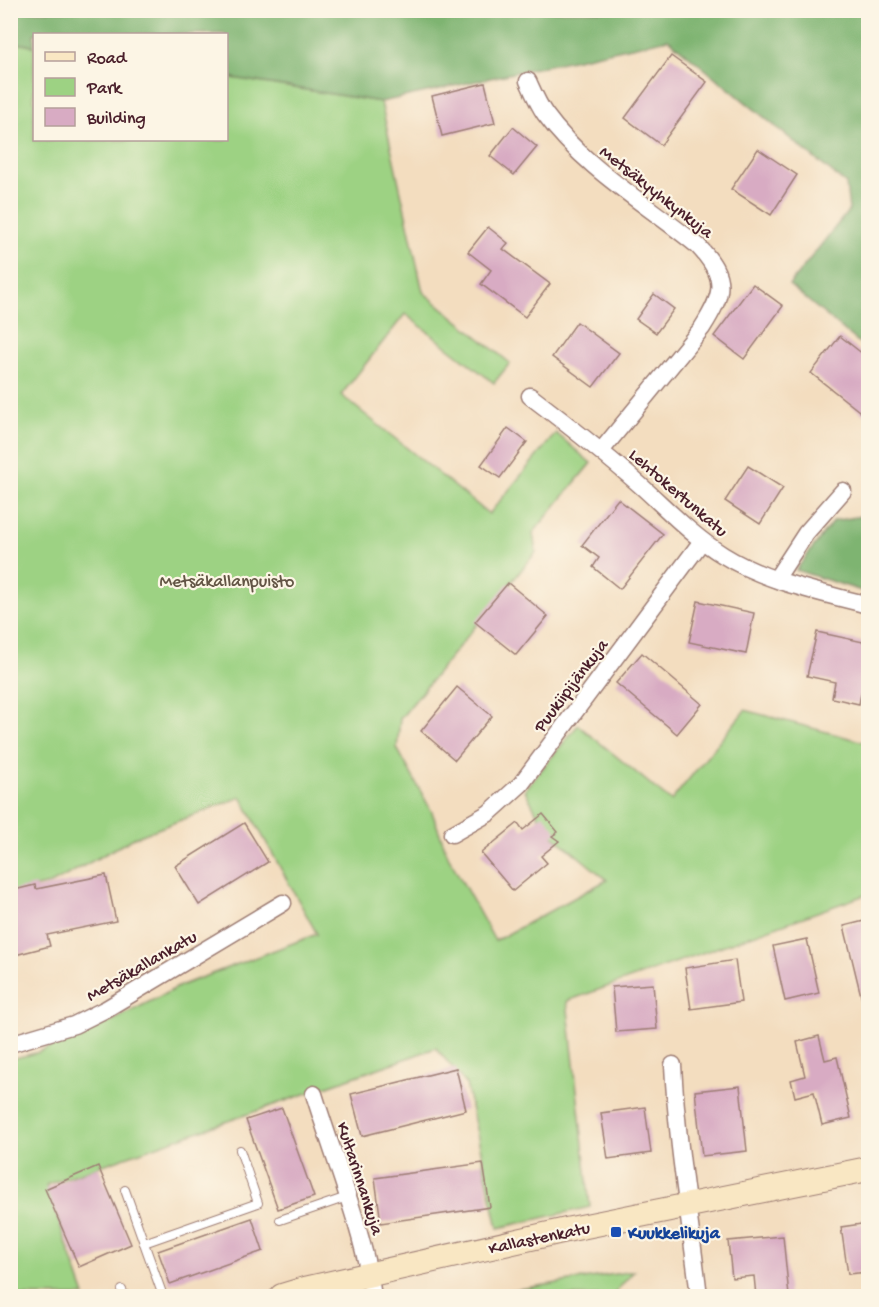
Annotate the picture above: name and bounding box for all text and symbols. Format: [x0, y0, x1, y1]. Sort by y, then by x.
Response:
legend [33, 33, 228, 141]
text: Road [87, 49, 128, 70]
text: Park [86, 79, 123, 100]
text: Building [86, 109, 146, 130]
street label: Metsäkyyhkynkuja [595, 142, 717, 244]
street label: Lehtokertunkatu [624, 445, 731, 543]
park label: Metsäkallanpuisto [160, 572, 294, 593]
street label: Puukiipijänkuja [530, 635, 614, 738]
street label: Metsäkallankatu [83, 927, 202, 1007]
street label: Kultarinnankuja [331, 1120, 387, 1239]
street label: Kallastenkatu [487, 1218, 593, 1260]
place label: Kuukkelikuja [627, 1224, 721, 1245]
marker: Kuukkelikuja [609, 1225, 623, 1239]

